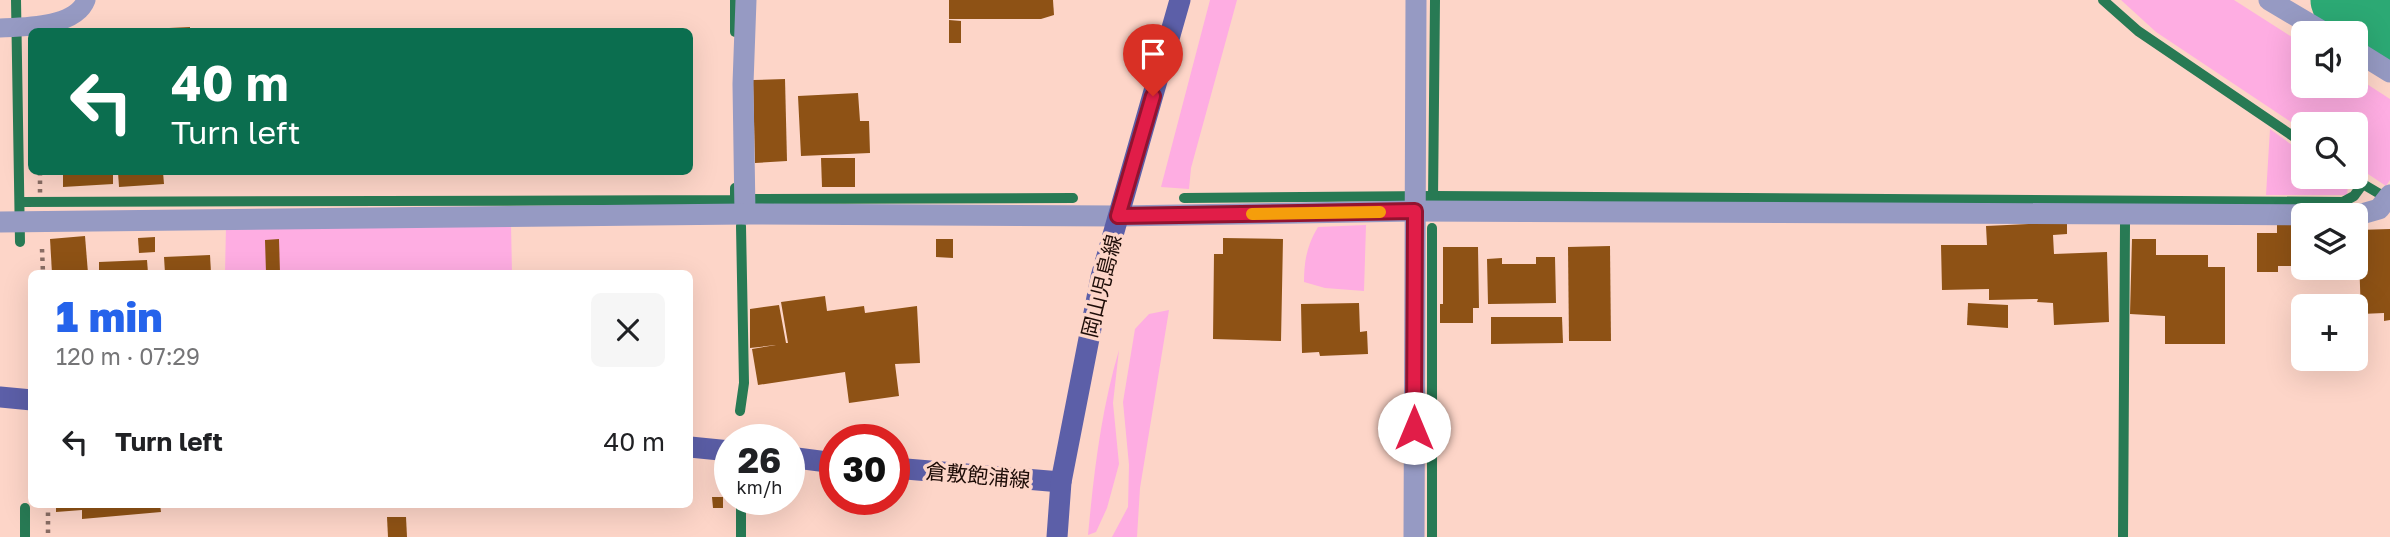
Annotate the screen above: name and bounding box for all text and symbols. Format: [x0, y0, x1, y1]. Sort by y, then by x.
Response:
map controls [2291, 21, 2368, 371]
button: sound [2291, 21, 2368, 98]
pin [1123, 24, 1183, 96]
icon: arrive [1134, 35, 1172, 73]
text: 40 m [171, 53, 289, 112]
icon: left [56, 56, 147, 147]
button: search [2291, 112, 2368, 189]
text: Turn left [171, 113, 300, 151]
button: layers [2291, 203, 2368, 280]
street label: 岡山児島線 [1076, 232, 1126, 340]
text: 1 min [56, 291, 163, 341]
button: close [591, 293, 665, 367]
button: + [2291, 294, 2368, 371]
text: 120 m · 07:29 [56, 342, 200, 370]
position arrow [1377, 391, 1451, 465]
icon: left [56, 423, 94, 461]
speed limit sign: 30 [819, 424, 910, 515]
text: Turn left [115, 426, 223, 457]
text: 40 m [604, 426, 665, 457]
text: 26 [738, 439, 781, 481]
street label: 倉敷飽浦線 [925, 457, 1031, 493]
text: km/h [737, 476, 782, 498]

